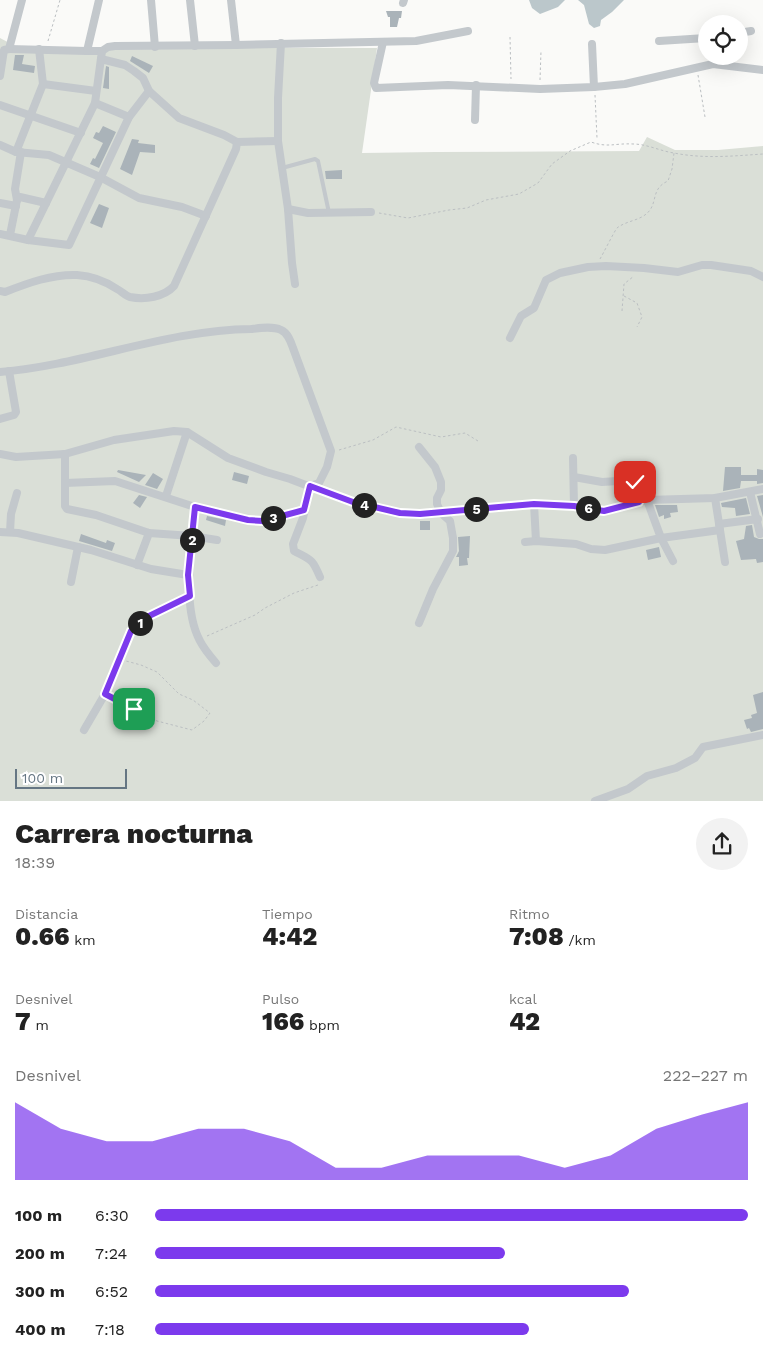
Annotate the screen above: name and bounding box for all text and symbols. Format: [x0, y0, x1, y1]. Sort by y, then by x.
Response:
map controls [698, 15, 748, 65]
button: locate [698, 15, 748, 65]
pin [614, 461, 656, 503]
icon: check [621, 468, 649, 496]
pin: 4 [352, 492, 376, 518]
pin: 5 [464, 496, 488, 522]
pin: 6 [576, 496, 600, 520]
text: 4 [360, 497, 369, 513]
text: 6 [584, 500, 593, 516]
text: 5 [472, 501, 481, 517]
pin: 3 [260, 506, 286, 530]
text: 3 [269, 510, 278, 526]
pin: 2 [180, 528, 204, 552]
text: 2 [188, 532, 197, 548]
pin: 1 [128, 610, 152, 636]
text: 1 [137, 615, 144, 631]
pin [113, 688, 155, 730]
icon: arrive [120, 695, 148, 723]
scale bar [15, 766, 128, 789]
text: 100 m [22, 770, 63, 786]
text: Carrera nocturna [15, 817, 253, 850]
button: share [696, 818, 748, 870]
text: 18:39 [15, 853, 55, 872]
text: Distancia [15, 906, 78, 922]
text: Tiempo [262, 906, 313, 922]
text: Ritmo [509, 906, 550, 922]
text: 0.66 [15, 922, 70, 951]
text: 4:42 [262, 922, 317, 951]
text: 7:08 [509, 922, 564, 951]
text: km [70, 932, 96, 948]
text: /km [564, 932, 596, 948]
text: Desnivel [15, 991, 73, 1007]
text: Pulso [262, 991, 299, 1007]
text: kcal [509, 991, 537, 1007]
text: 7 [15, 1007, 31, 1036]
text: 166 [262, 1007, 304, 1036]
text: 42 [509, 1007, 540, 1036]
text: m [31, 1017, 49, 1033]
text: bpm [304, 1017, 340, 1033]
text: Desnivel [15, 1066, 81, 1085]
text: 222–227 m [663, 1066, 748, 1085]
text: 100 m [15, 1206, 62, 1225]
text: 6:30 [95, 1206, 129, 1225]
text: 200 m [15, 1244, 65, 1263]
text: 7:24 [95, 1244, 127, 1263]
text: 300 m [15, 1282, 65, 1301]
text: 6:52 [95, 1282, 128, 1301]
text: 400 m [15, 1320, 66, 1339]
text: 7:18 [95, 1320, 125, 1339]

